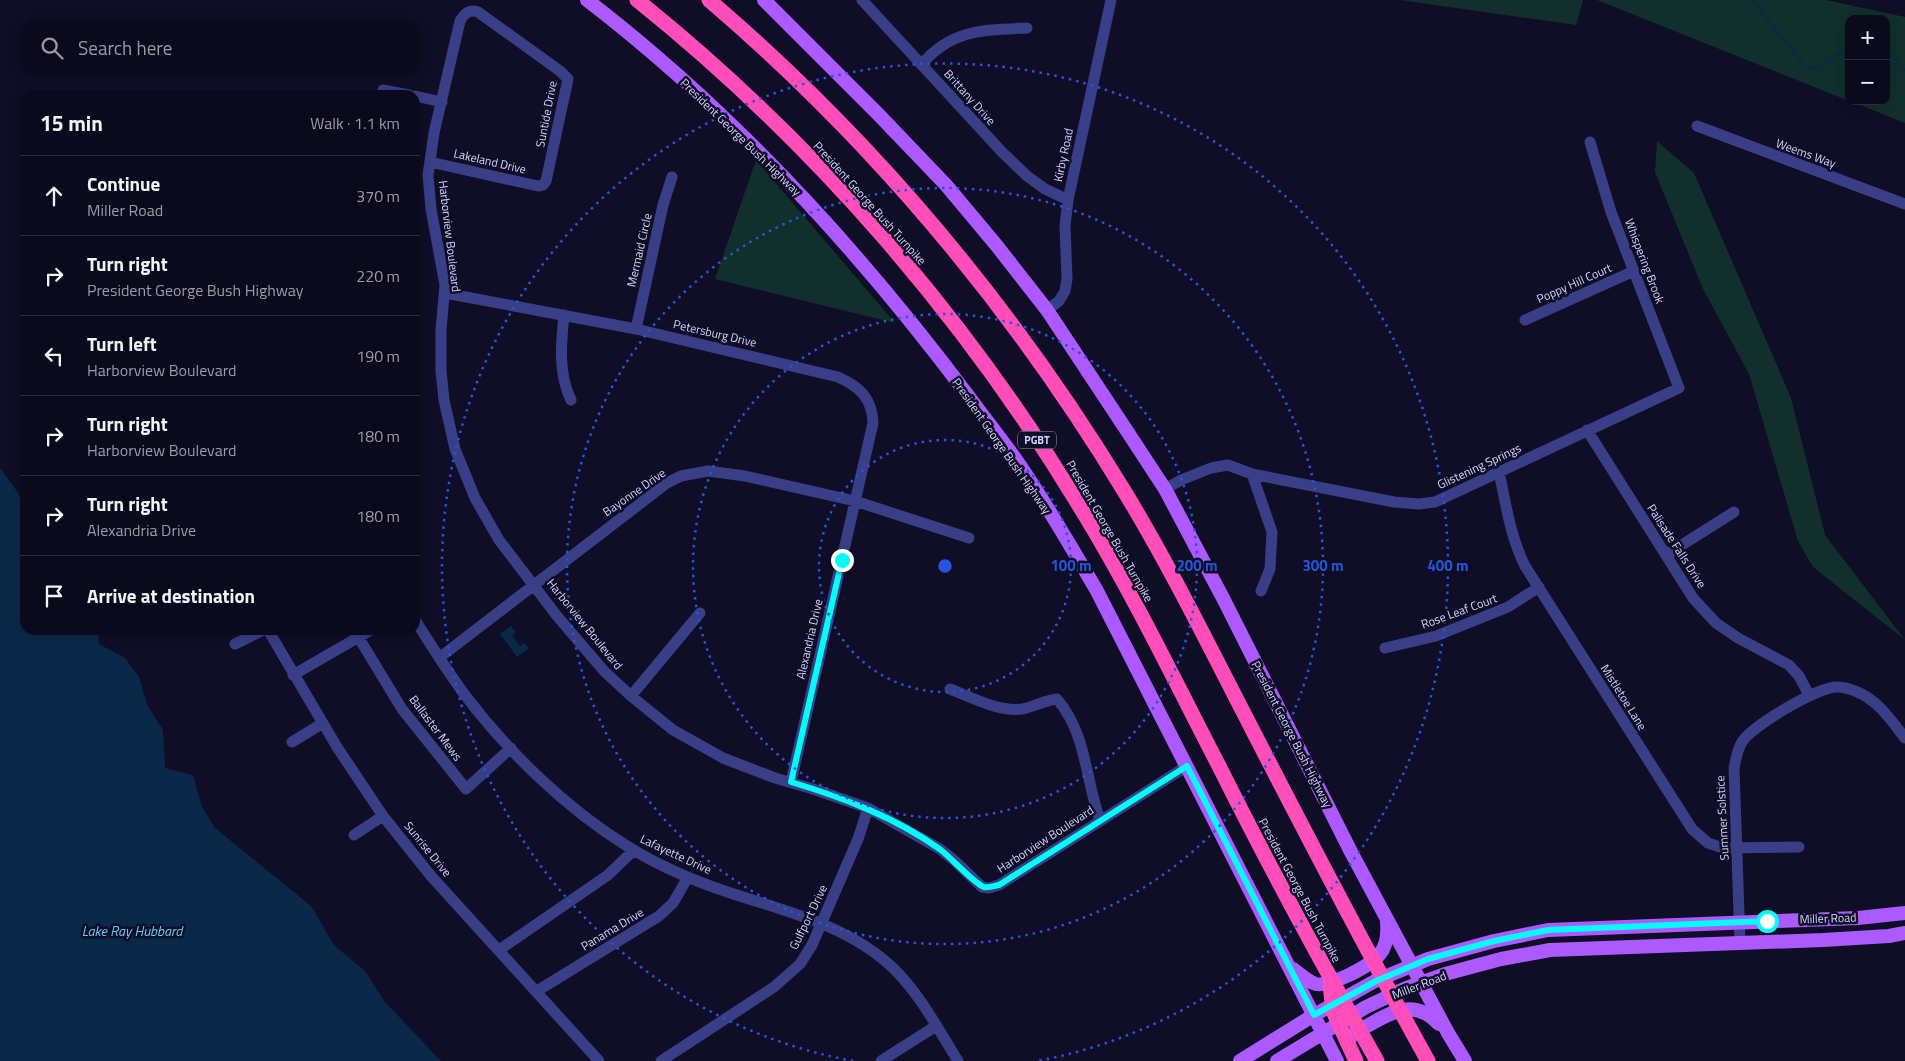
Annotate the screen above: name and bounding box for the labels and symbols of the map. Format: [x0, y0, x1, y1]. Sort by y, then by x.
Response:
street label: Brittany Drive [940, 65, 1000, 129]
street label: President George Bush Highway [676, 74, 806, 200]
street label: Suntide Drive [530, 79, 562, 149]
street label: Kirby Road [1048, 127, 1078, 183]
street label: Weems Way [1773, 133, 1839, 173]
street label: President George Bush Turnpike [809, 137, 931, 269]
street label: Lakeland Drive [452, 143, 528, 179]
street label: Harborview Boulevard [434, 179, 466, 293]
street label: Mermaid Circle [621, 211, 657, 289]
street label: Whispering Brook [1620, 216, 1670, 306]
street label: Poppy Hill Court [1533, 258, 1615, 308]
street label: Petersburg Drive [671, 314, 759, 352]
street label: President George Bush Highway [948, 374, 1056, 518]
road number: PGBT [1018, 432, 1056, 448]
street label: Glistening Springs [1434, 438, 1525, 494]
street label: President George Bush Turnpike [1062, 457, 1158, 605]
street label: Bayonne Drive [599, 463, 669, 521]
street label: Palisade Falls Drive [1643, 500, 1711, 592]
route end [831, 549, 854, 572]
text: 100 m [1050, 554, 1092, 577]
text: 200 m [1176, 554, 1218, 577]
text: 300 m [1302, 554, 1344, 577]
text: 400 m [1427, 554, 1469, 577]
centre of rings [936, 557, 954, 575]
street label: Harborview Boulevard [542, 574, 628, 674]
street label: Rose Leaf Court [1418, 588, 1500, 634]
street label: Alexandria Drive [791, 597, 827, 681]
street label: President George Bush Highway [1247, 657, 1337, 811]
street label: Mistletoe Lane [1596, 660, 1652, 734]
street label: Ballaster Mews [405, 691, 467, 765]
street label: Summer Solstice [1710, 775, 1734, 861]
street label: Harborview Boulevard [993, 800, 1097, 878]
street label: President George Bush Turnpike [1254, 814, 1346, 966]
street label: Sunrise Drive [400, 817, 456, 881]
street label: Lafayette Drive [637, 829, 715, 879]
street label: Gulfport Drive [784, 881, 832, 953]
street label: Panama Drive [577, 903, 647, 955]
street label: Miller Road [1799, 908, 1857, 928]
route start [1756, 910, 1779, 933]
water label: Lake Ray Hubbard [82, 920, 184, 941]
street label: Miller Road [1389, 966, 1449, 1004]

